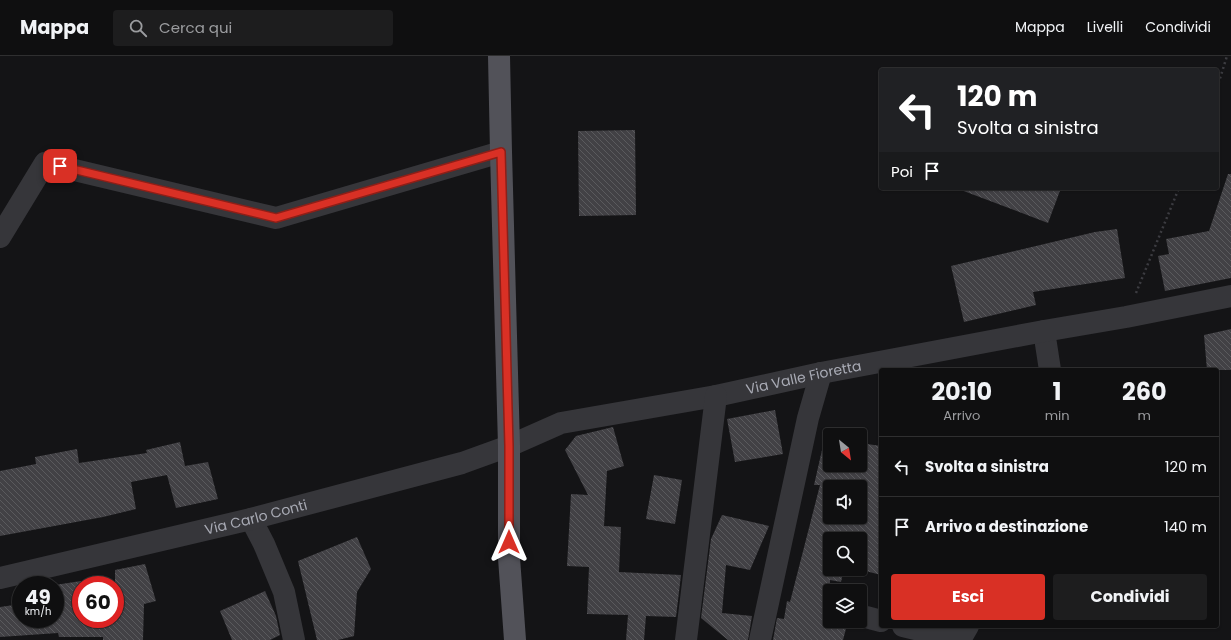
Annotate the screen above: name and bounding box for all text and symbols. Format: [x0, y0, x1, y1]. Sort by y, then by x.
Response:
search box [113, 10, 393, 46]
text: Mappa [20, 14, 89, 41]
icon: search [127, 17, 149, 39]
text: Cerca qui [159, 17, 232, 38]
text: Mappa [1015, 17, 1065, 37]
text: Livelli [1087, 17, 1123, 37]
text: Condividi [1145, 17, 1211, 37]
text: 120 m [957, 77, 1037, 116]
icon: left [891, 84, 943, 136]
text: Svolta a sinistra [957, 115, 1099, 140]
pin [43, 149, 77, 183]
icon: arrive [49, 155, 71, 177]
icon: arrive [921, 160, 943, 182]
text: Poi [891, 161, 913, 182]
street label: Via Valle Fioretta [744, 356, 863, 399]
text: 20:10 [931, 375, 992, 408]
text: 1 [1053, 375, 1062, 408]
text: 260 [1122, 375, 1167, 408]
text: Arrivo [943, 406, 980, 425]
text: min [1045, 406, 1070, 425]
text: m [1138, 406, 1151, 425]
north arrow [823, 428, 867, 472]
map controls [823, 428, 867, 628]
icon: left [891, 456, 913, 478]
text: Svolta a sinistra [925, 456, 1049, 477]
text: 120 m [1165, 456, 1207, 477]
button: sound [823, 480, 867, 524]
street label: Via Carlo Conti [203, 495, 309, 540]
icon: arrive [891, 516, 913, 538]
text: Arrivo a destinazione [925, 516, 1088, 537]
text: 140 m [1164, 516, 1207, 537]
position arrow [488, 521, 530, 563]
button: search [823, 532, 867, 576]
button: Esci [891, 574, 1045, 620]
button: Condividi [1053, 574, 1207, 620]
speed limit sign: 60 [72, 576, 124, 628]
text: 49 [25, 583, 51, 611]
button: layers [823, 584, 867, 628]
text: km/h [25, 604, 51, 619]

